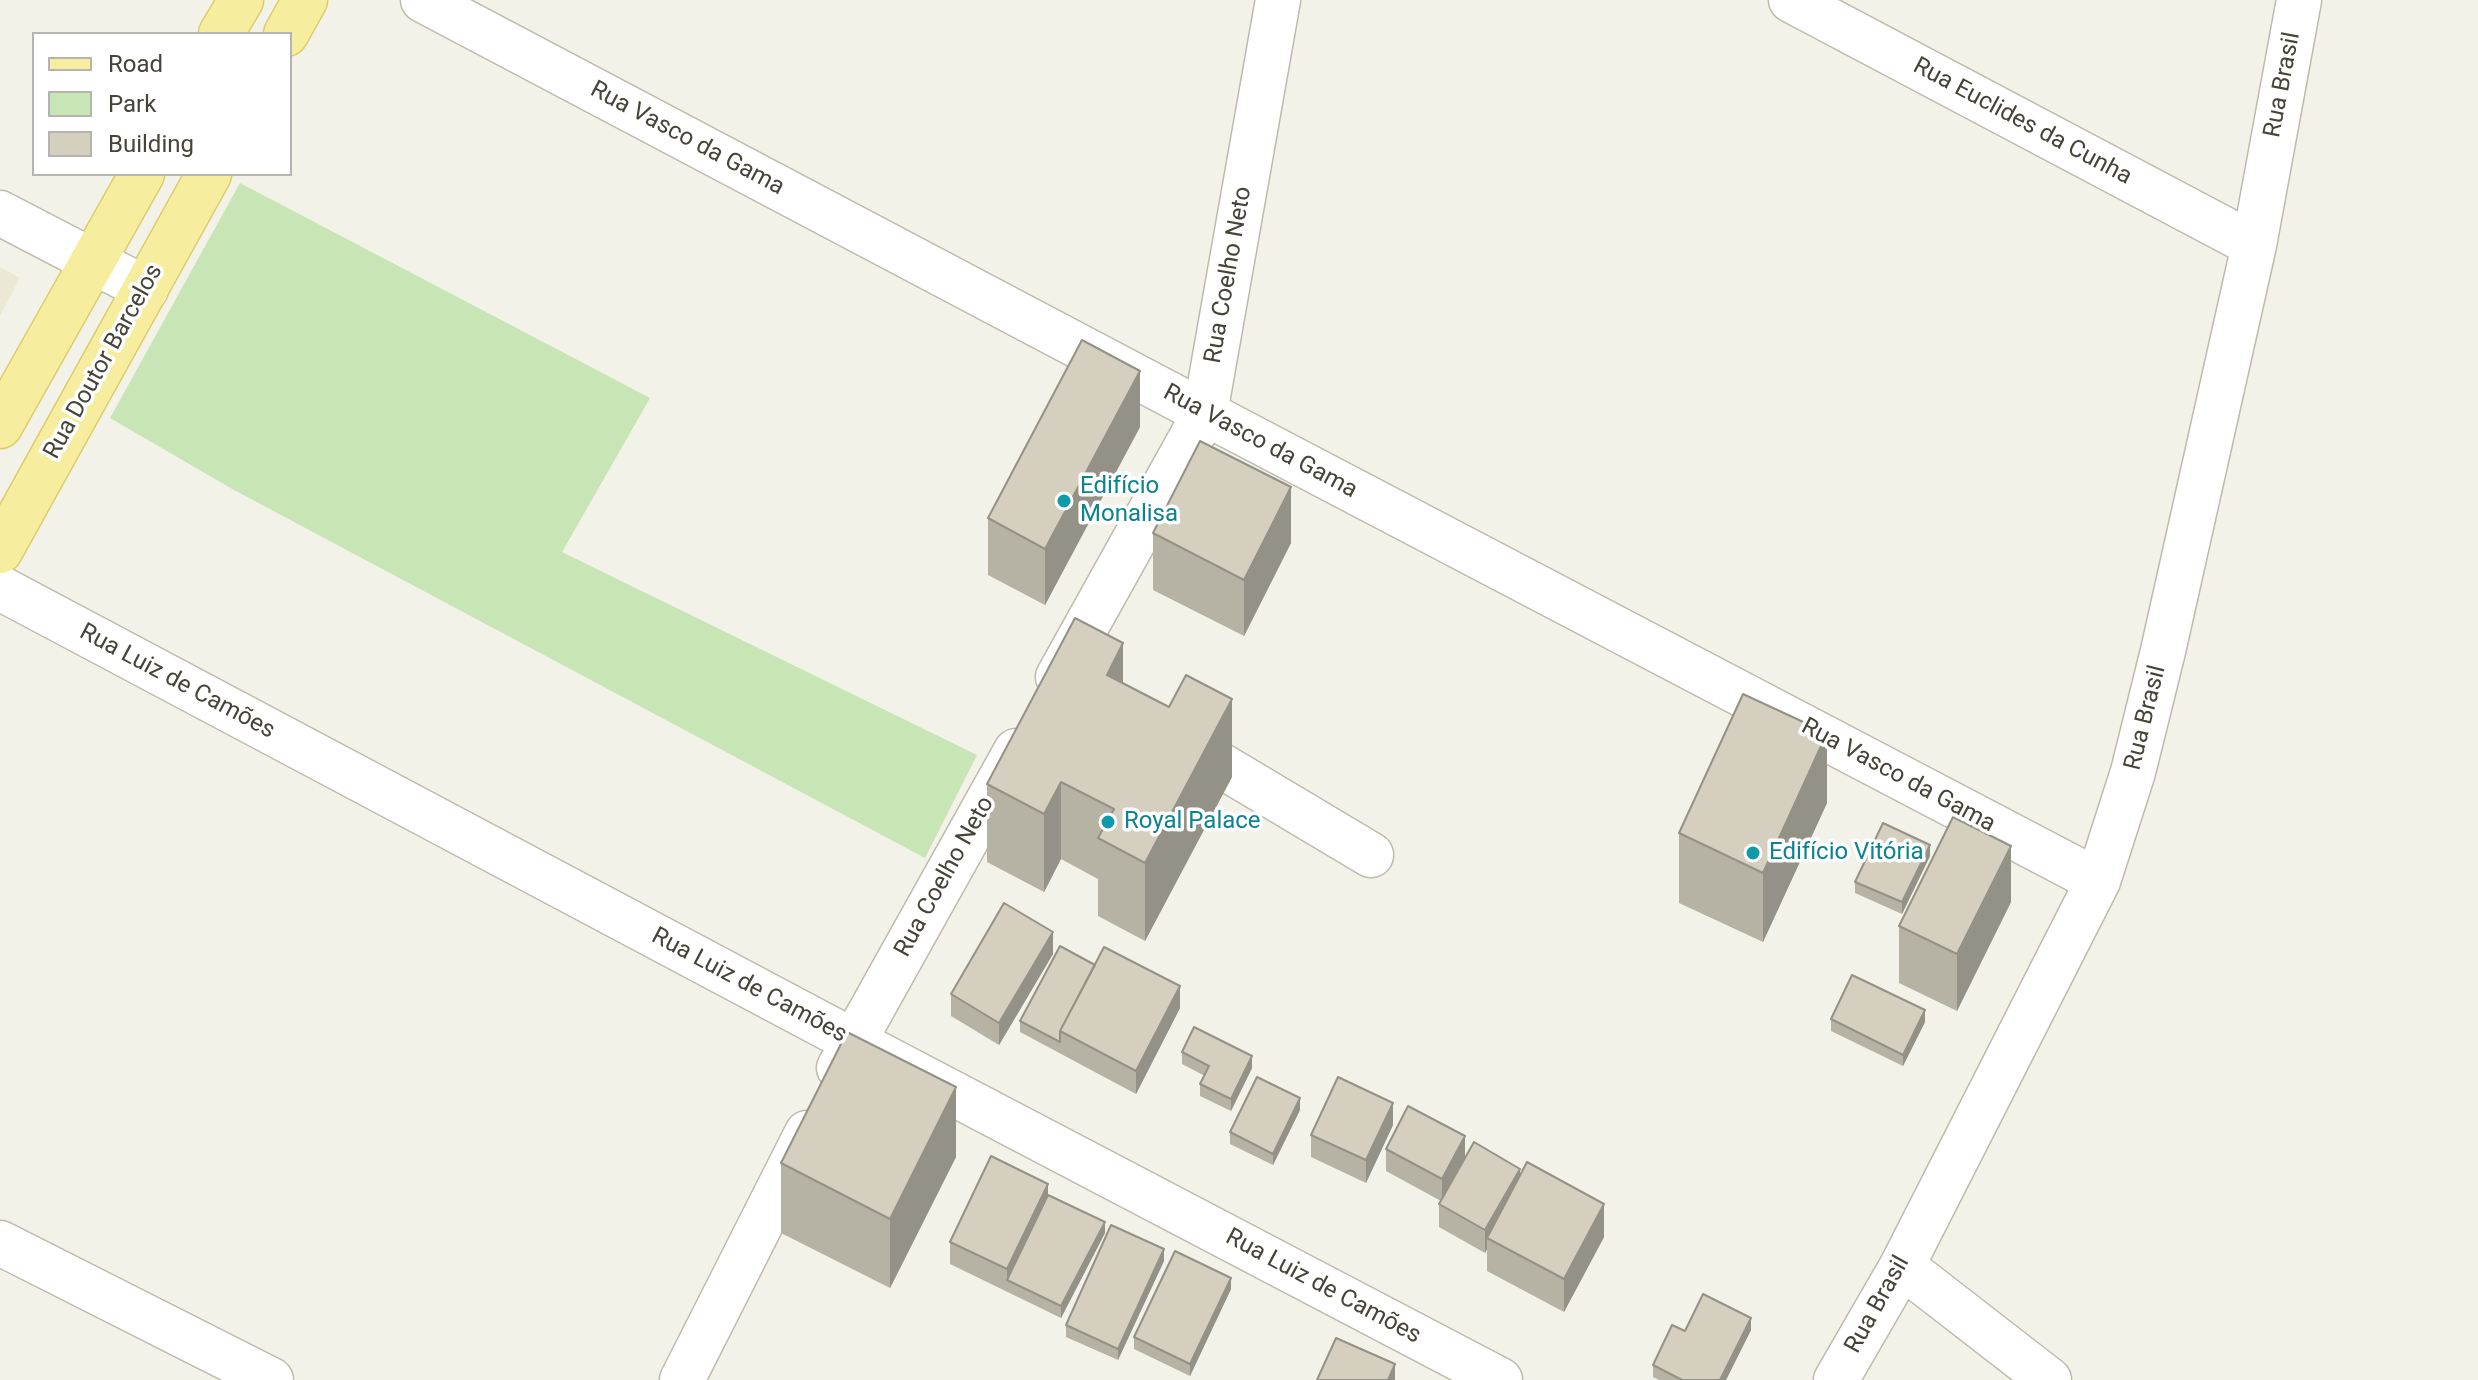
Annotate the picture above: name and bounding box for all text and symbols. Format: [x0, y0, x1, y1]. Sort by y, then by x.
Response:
street label: Rua Brasil [2259, 30, 2307, 140]
legend [32, 32, 292, 176]
text: Road [108, 50, 163, 78]
street label: Rua Euclides da Cunha [1908, 52, 2136, 192]
street label: Rua Vasco da Gama [585, 76, 789, 202]
text: Park [108, 90, 156, 118]
text: Building [108, 130, 194, 158]
street label: Rua Coelho Neto [1199, 184, 1259, 366]
street label: Rua Doutor Barcelos [39, 260, 169, 464]
street label: Rua Vasco da Gama [1158, 379, 1362, 505]
place label: Edifício Monalisa [1080, 473, 1178, 529]
marker: Edifício Monalisa [1055, 492, 1073, 510]
street label: Rua Luiz de Camões [74, 618, 280, 746]
street label: Rua Brasil [2119, 663, 2173, 773]
street label: Rua Vasco da Gama [1796, 713, 2000, 839]
street label: Rua Coelho Neto [889, 792, 1001, 962]
place label: Royal Palace [1124, 808, 1261, 836]
marker: Royal Palace [1099, 813, 1117, 831]
place label: Edifício Vitória [1769, 839, 1924, 867]
marker: Edifício Vitória [1744, 844, 1762, 862]
street label: Rua Luiz de Camões [646, 922, 852, 1050]
street label: Rua Luiz de Camões [1220, 1223, 1426, 1351]
street label: Rua Brasil [1840, 1251, 1916, 1359]

